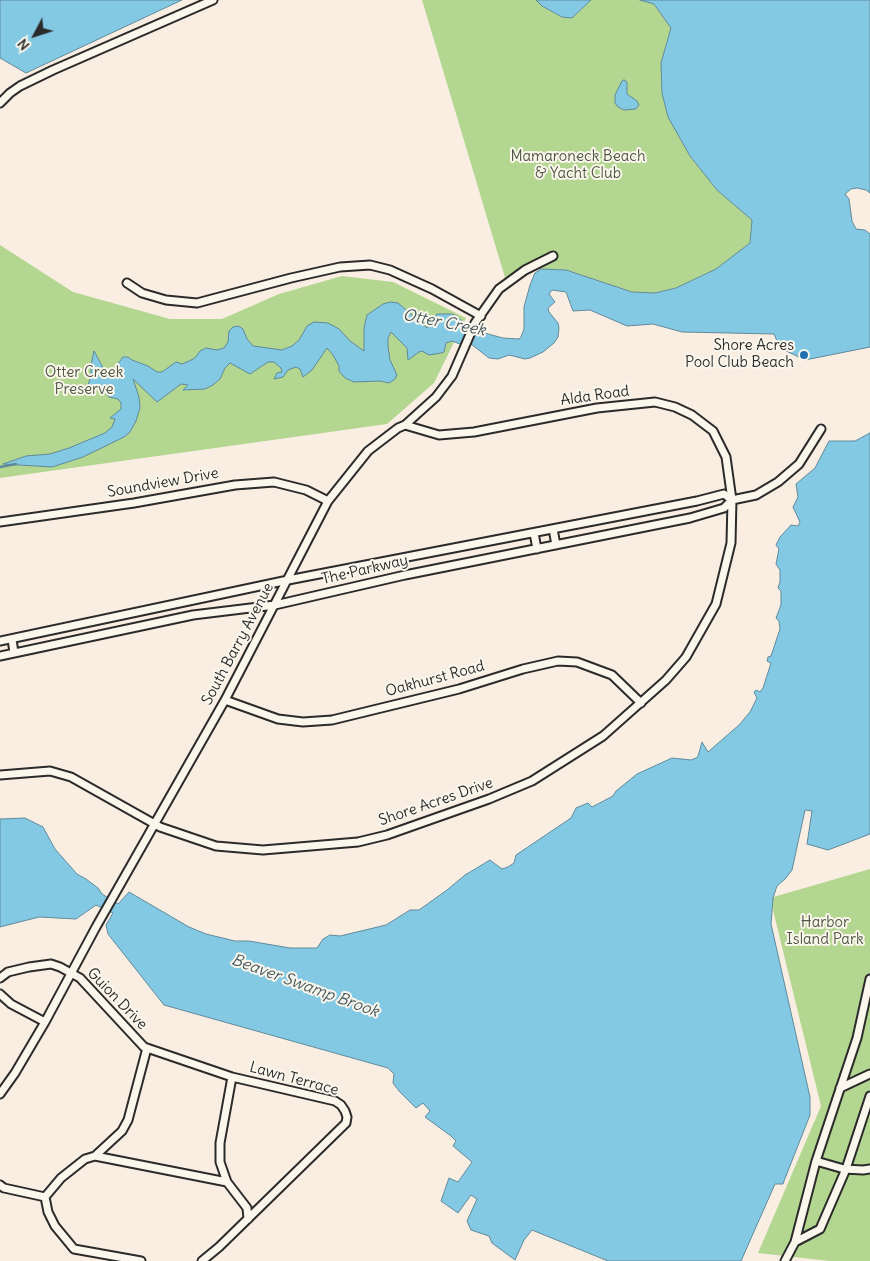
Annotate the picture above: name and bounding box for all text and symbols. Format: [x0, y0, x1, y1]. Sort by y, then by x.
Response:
north arrow [10, 10, 60, 60]
text: N [14, 35, 34, 54]
park label: Mamaroneck Beach & Yacht Club [510, 148, 646, 183]
water label: Otter Creek [401, 306, 487, 340]
place label: Shore Acres Pool Club Beach [685, 337, 794, 372]
marker: Shore Acres Pool Club Beach [798, 349, 810, 361]
park label: Otter Creek Preserve [45, 364, 123, 399]
street label: Alda Road [560, 382, 630, 410]
street label: Soundview Drive [106, 464, 220, 502]
street label: The Parkway [320, 551, 410, 589]
street label: South Barry Avenue [198, 580, 278, 708]
street label: Oakhurst Road [383, 657, 487, 701]
street label: Shore Acres Drive [377, 774, 495, 830]
park label: Harbor Island Park [786, 914, 864, 949]
water label: Beaver Swamp Brook [229, 950, 381, 1022]
street label: Guion Drive [83, 964, 151, 1034]
street label: Lawn Terrace [247, 1058, 341, 1100]

